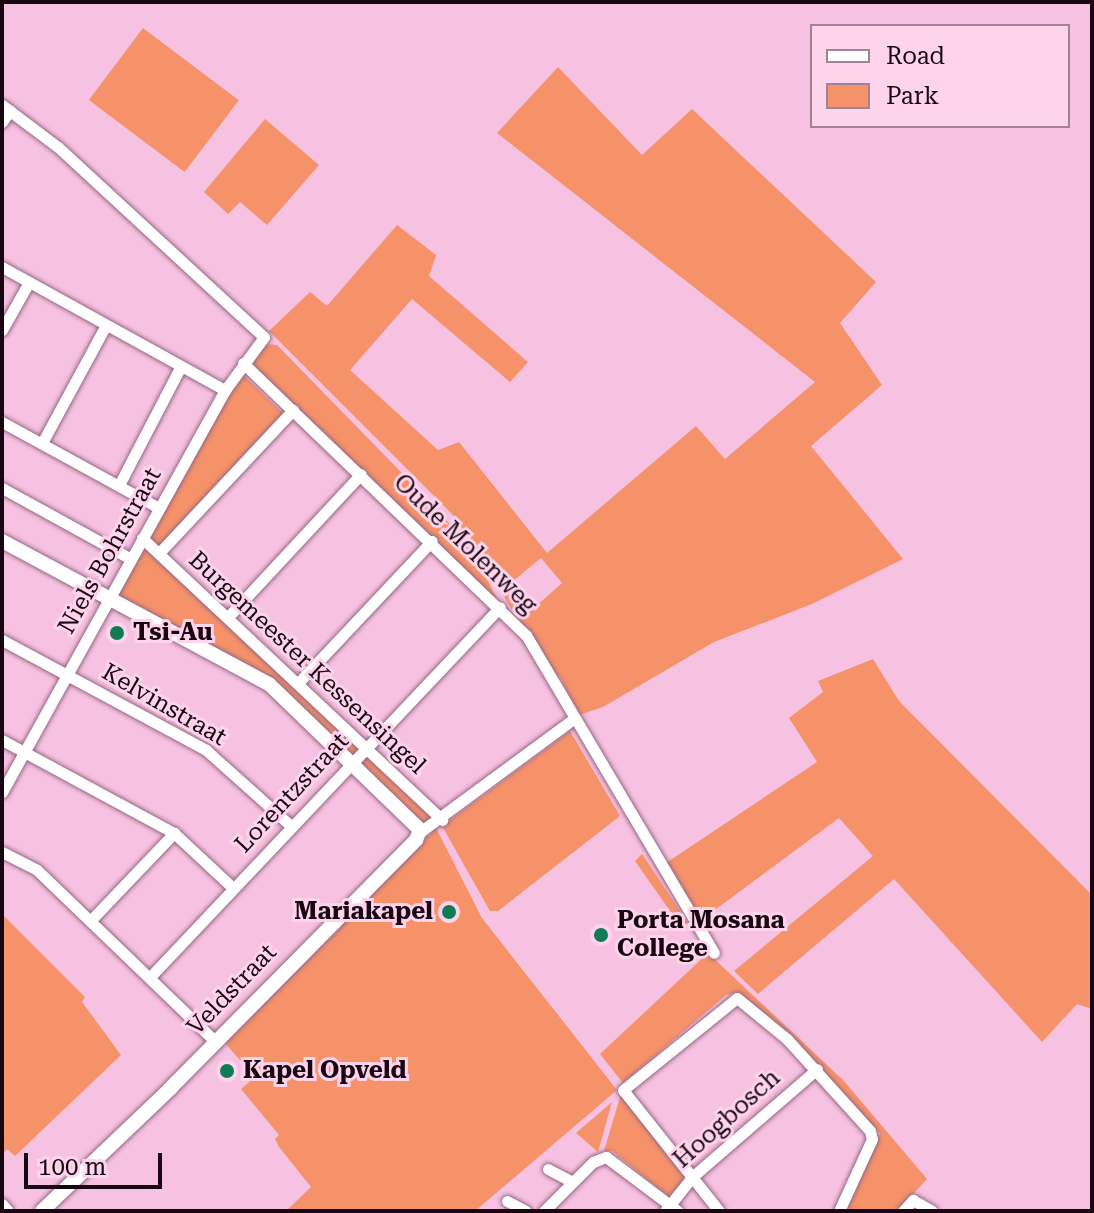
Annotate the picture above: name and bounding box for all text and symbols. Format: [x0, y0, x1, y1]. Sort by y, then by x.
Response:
legend [810, 24, 1070, 128]
text: Road [886, 42, 945, 70]
text: Park [886, 82, 939, 110]
street label: Niels Bohrstraat [52, 463, 168, 639]
street label: Oude Molenweg [387, 468, 543, 620]
street label: Burgemeester Kessensingel [183, 546, 431, 780]
place label: Tsi-Au [133, 619, 213, 647]
marker: Tsi-Au [108, 624, 126, 642]
street label: Kelvinstraat [97, 658, 231, 752]
street label: Lorentzstraat [229, 727, 355, 859]
place label: Mariakapel [294, 898, 433, 926]
marker: Mariakapel [440, 903, 458, 921]
place label: Porta Mosana College [617, 907, 785, 963]
marker: Porta Mosana College [592, 926, 610, 944]
street label: Veldstraat [181, 938, 283, 1042]
place label: Kapel Opveld [243, 1057, 407, 1085]
marker: Kapel Opveld [218, 1062, 236, 1080]
street label: Hoogbosch [668, 1064, 786, 1174]
scale bar [28, 1137, 166, 1187]
text: 100 m [38, 1153, 106, 1181]

